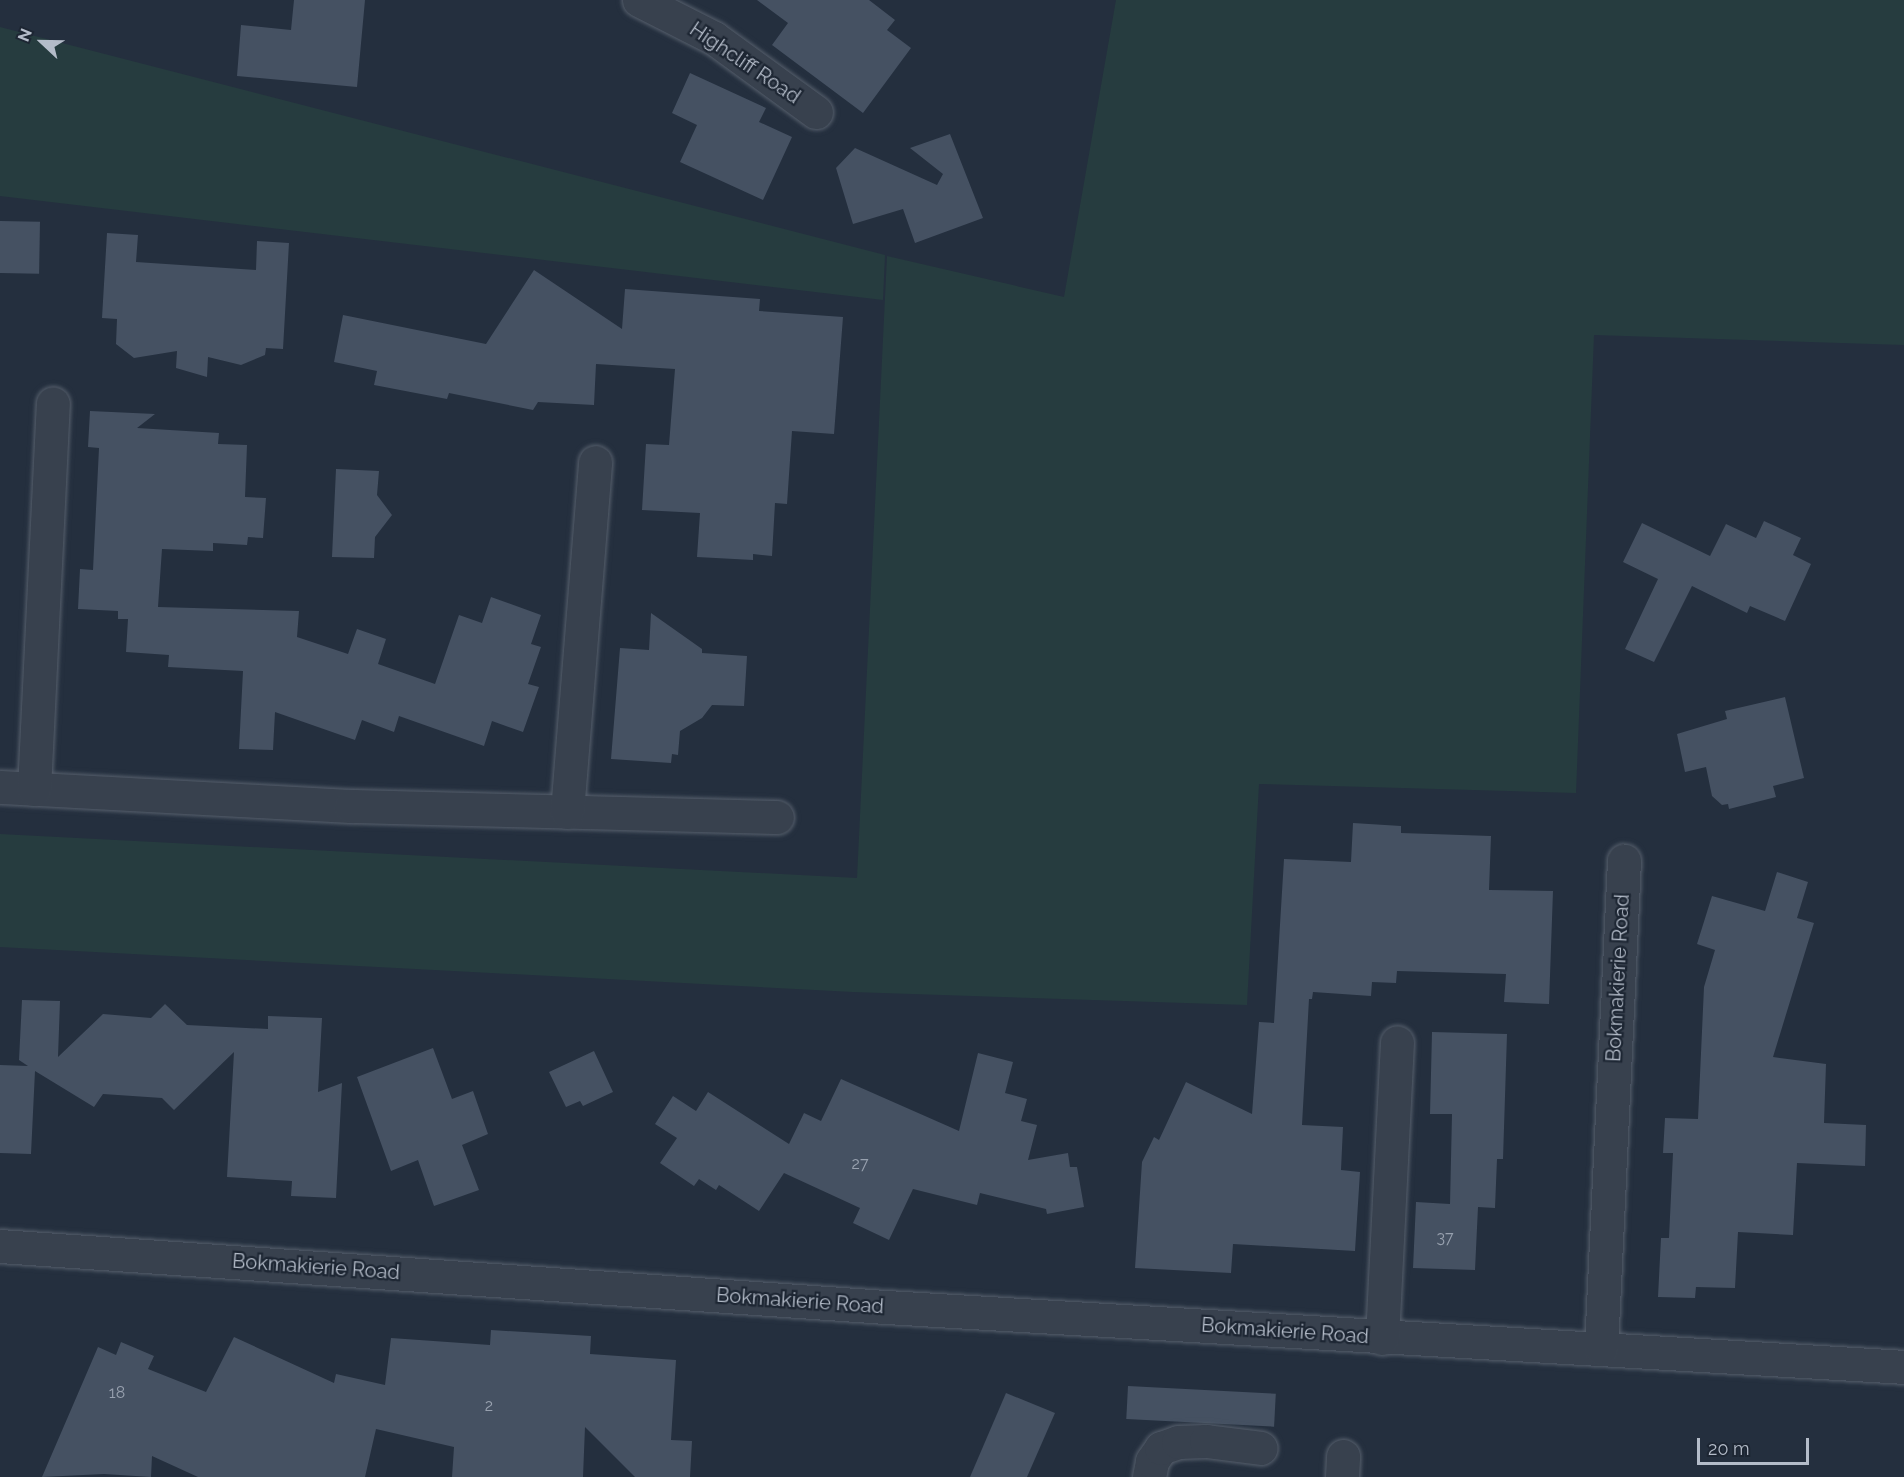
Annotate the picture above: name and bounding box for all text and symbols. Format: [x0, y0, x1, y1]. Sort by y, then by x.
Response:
north arrow [12, 12, 72, 72]
street label: Highcliff Road [685, 17, 805, 109]
text: N [14, 26, 36, 44]
street label: Bokmakierie Road [1602, 893, 1634, 1063]
house number: 27 [852, 1154, 868, 1174]
house number: 37 [1436, 1228, 1454, 1248]
street label: Bokmakierie Road [231, 1249, 401, 1285]
street label: Bokmakierie Road [715, 1283, 885, 1319]
street label: Bokmakierie Road [1200, 1313, 1370, 1349]
house number: 18 [109, 1383, 125, 1403]
house number: 2 [485, 1396, 493, 1416]
scale bar [1700, 1426, 1812, 1464]
text: 20 m [1708, 1438, 1750, 1459]

